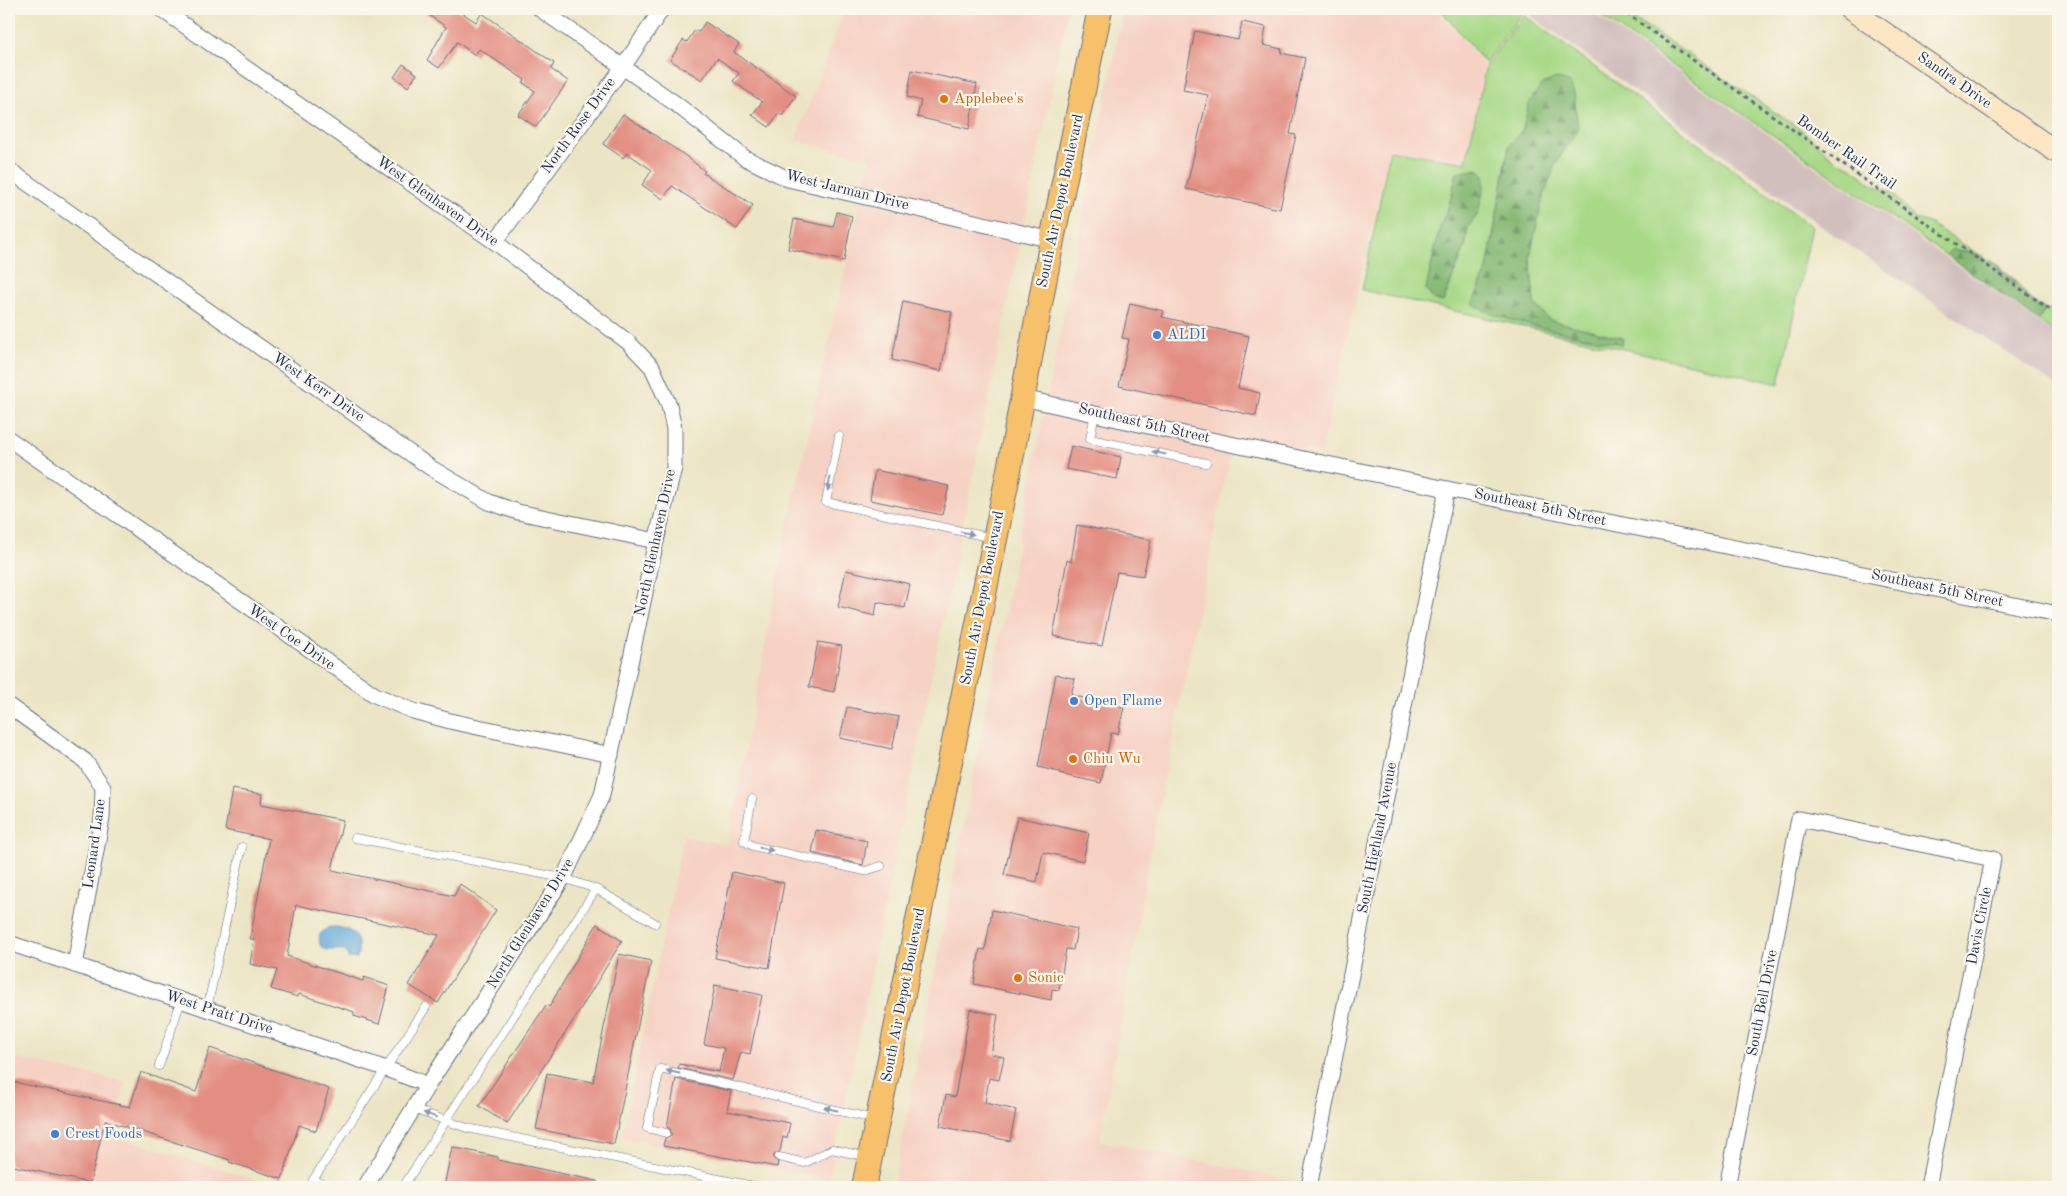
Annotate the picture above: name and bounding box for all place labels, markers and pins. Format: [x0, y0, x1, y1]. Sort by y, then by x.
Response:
place label: Applebee's [954, 92, 1024, 107]
marker: Applebee's [938, 93, 950, 105]
place label: ALDI [1167, 328, 1206, 343]
marker: ALDI [1151, 329, 1163, 341]
place label: Open Flame [1084, 694, 1162, 709]
marker: Open Flame [1068, 695, 1080, 707]
place label: Chiu Wu [1083, 752, 1141, 767]
marker: Chiu Wu [1067, 753, 1079, 765]
place label: Sonic [1028, 971, 1064, 986]
marker: Sonic [1012, 972, 1024, 984]
place label: Crest Foods [65, 1127, 142, 1142]
marker: Crest Foods [49, 1128, 61, 1140]

